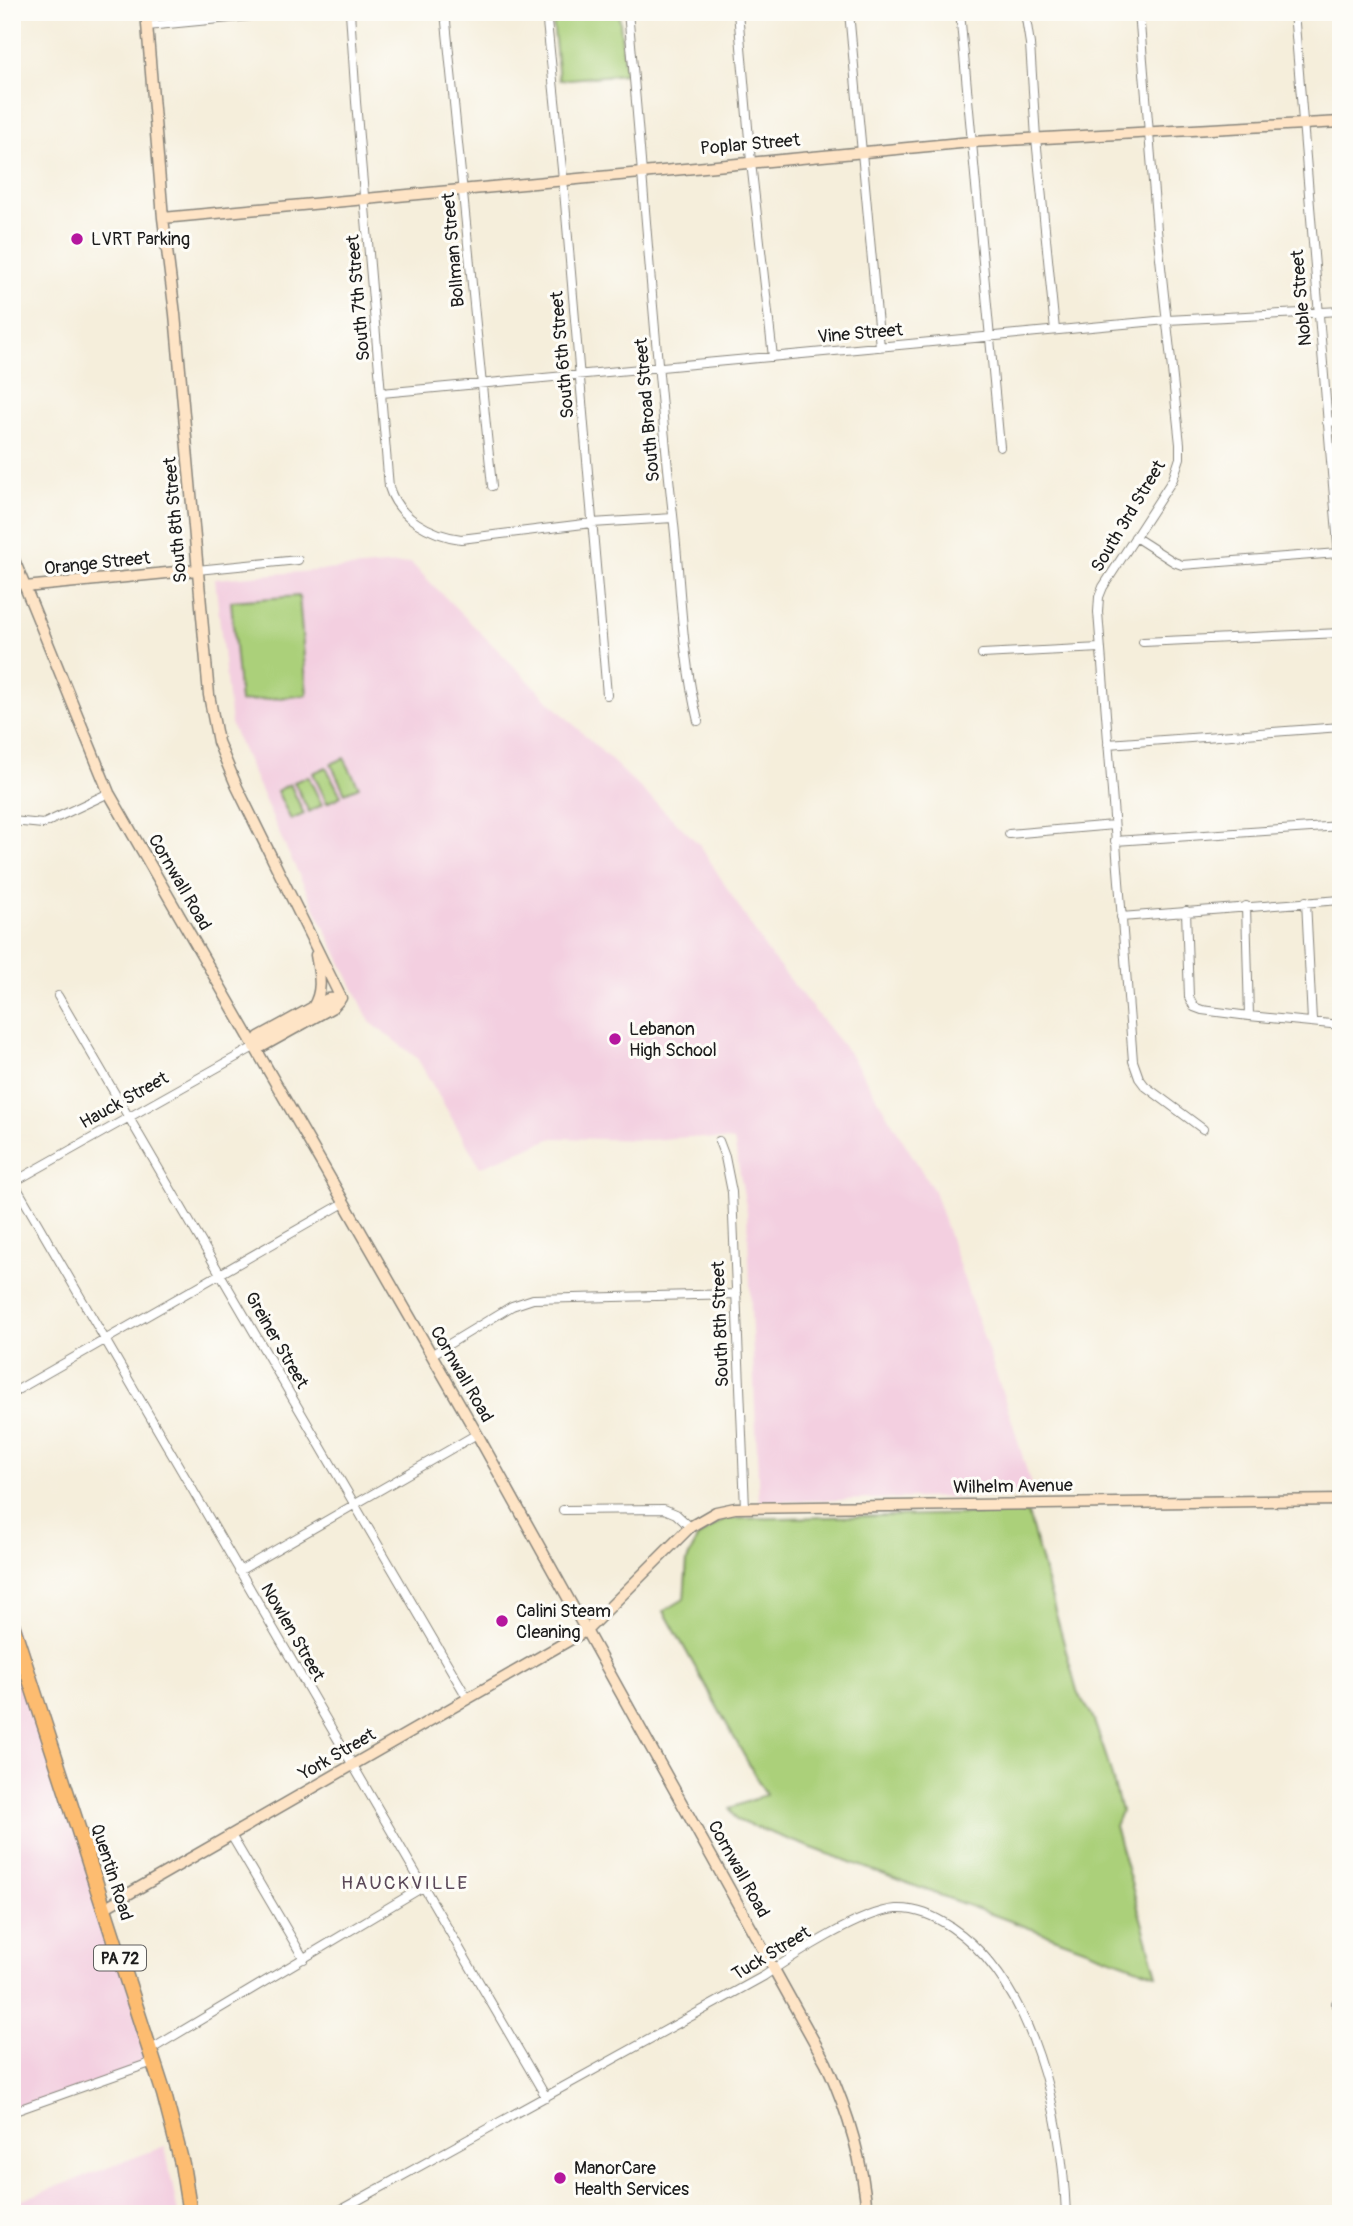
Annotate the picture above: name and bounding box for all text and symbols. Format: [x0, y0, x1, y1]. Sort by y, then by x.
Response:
street label: Poplar Street [699, 129, 802, 160]
street label: Bollman Street [437, 191, 470, 308]
place label: LVRT Parking [91, 228, 190, 251]
marker: LVRT Parking [69, 231, 85, 247]
street label: South 7th Street [341, 233, 375, 362]
street label: Noble Street [1286, 248, 1317, 347]
street label: South 6th Street [545, 290, 580, 420]
street label: Vine Street [816, 318, 904, 349]
street label: South Broad Street [630, 336, 665, 483]
street label: South 8th Street [158, 455, 192, 584]
street label: South 3rd Street [1086, 455, 1171, 576]
street label: Orange Street [43, 546, 152, 581]
street label: Cornwall Road [143, 830, 216, 935]
place label: Lebanon High School [629, 1018, 717, 1062]
marker: Lebanon High School [607, 1031, 623, 1047]
street label: Hauck Street [76, 1066, 173, 1134]
street label: South 8th Street [707, 1260, 734, 1388]
street label: Greiner Street [240, 1288, 314, 1393]
street label: Cornwall Road [425, 1322, 498, 1427]
street label: Wilhelm Avenue [953, 1474, 1073, 1499]
street label: Nowlen Street [255, 1579, 330, 1686]
place label: Calini Steam Cleaning [516, 1600, 611, 1644]
marker: Calini Steam Cleaning [494, 1613, 510, 1629]
street label: York Street [294, 1723, 381, 1786]
street label: Cornwall Road [702, 1817, 775, 1922]
street label: Quentin Road [85, 1821, 138, 1923]
district label: HAUCKVILLE [341, 1871, 469, 1895]
street label: Tuck Street [728, 1921, 815, 1986]
road number: PA 72 [94, 1946, 146, 1970]
place label: ManorCare Health Services [574, 2157, 689, 2201]
marker: ManorCare Health Services [552, 2170, 568, 2186]

